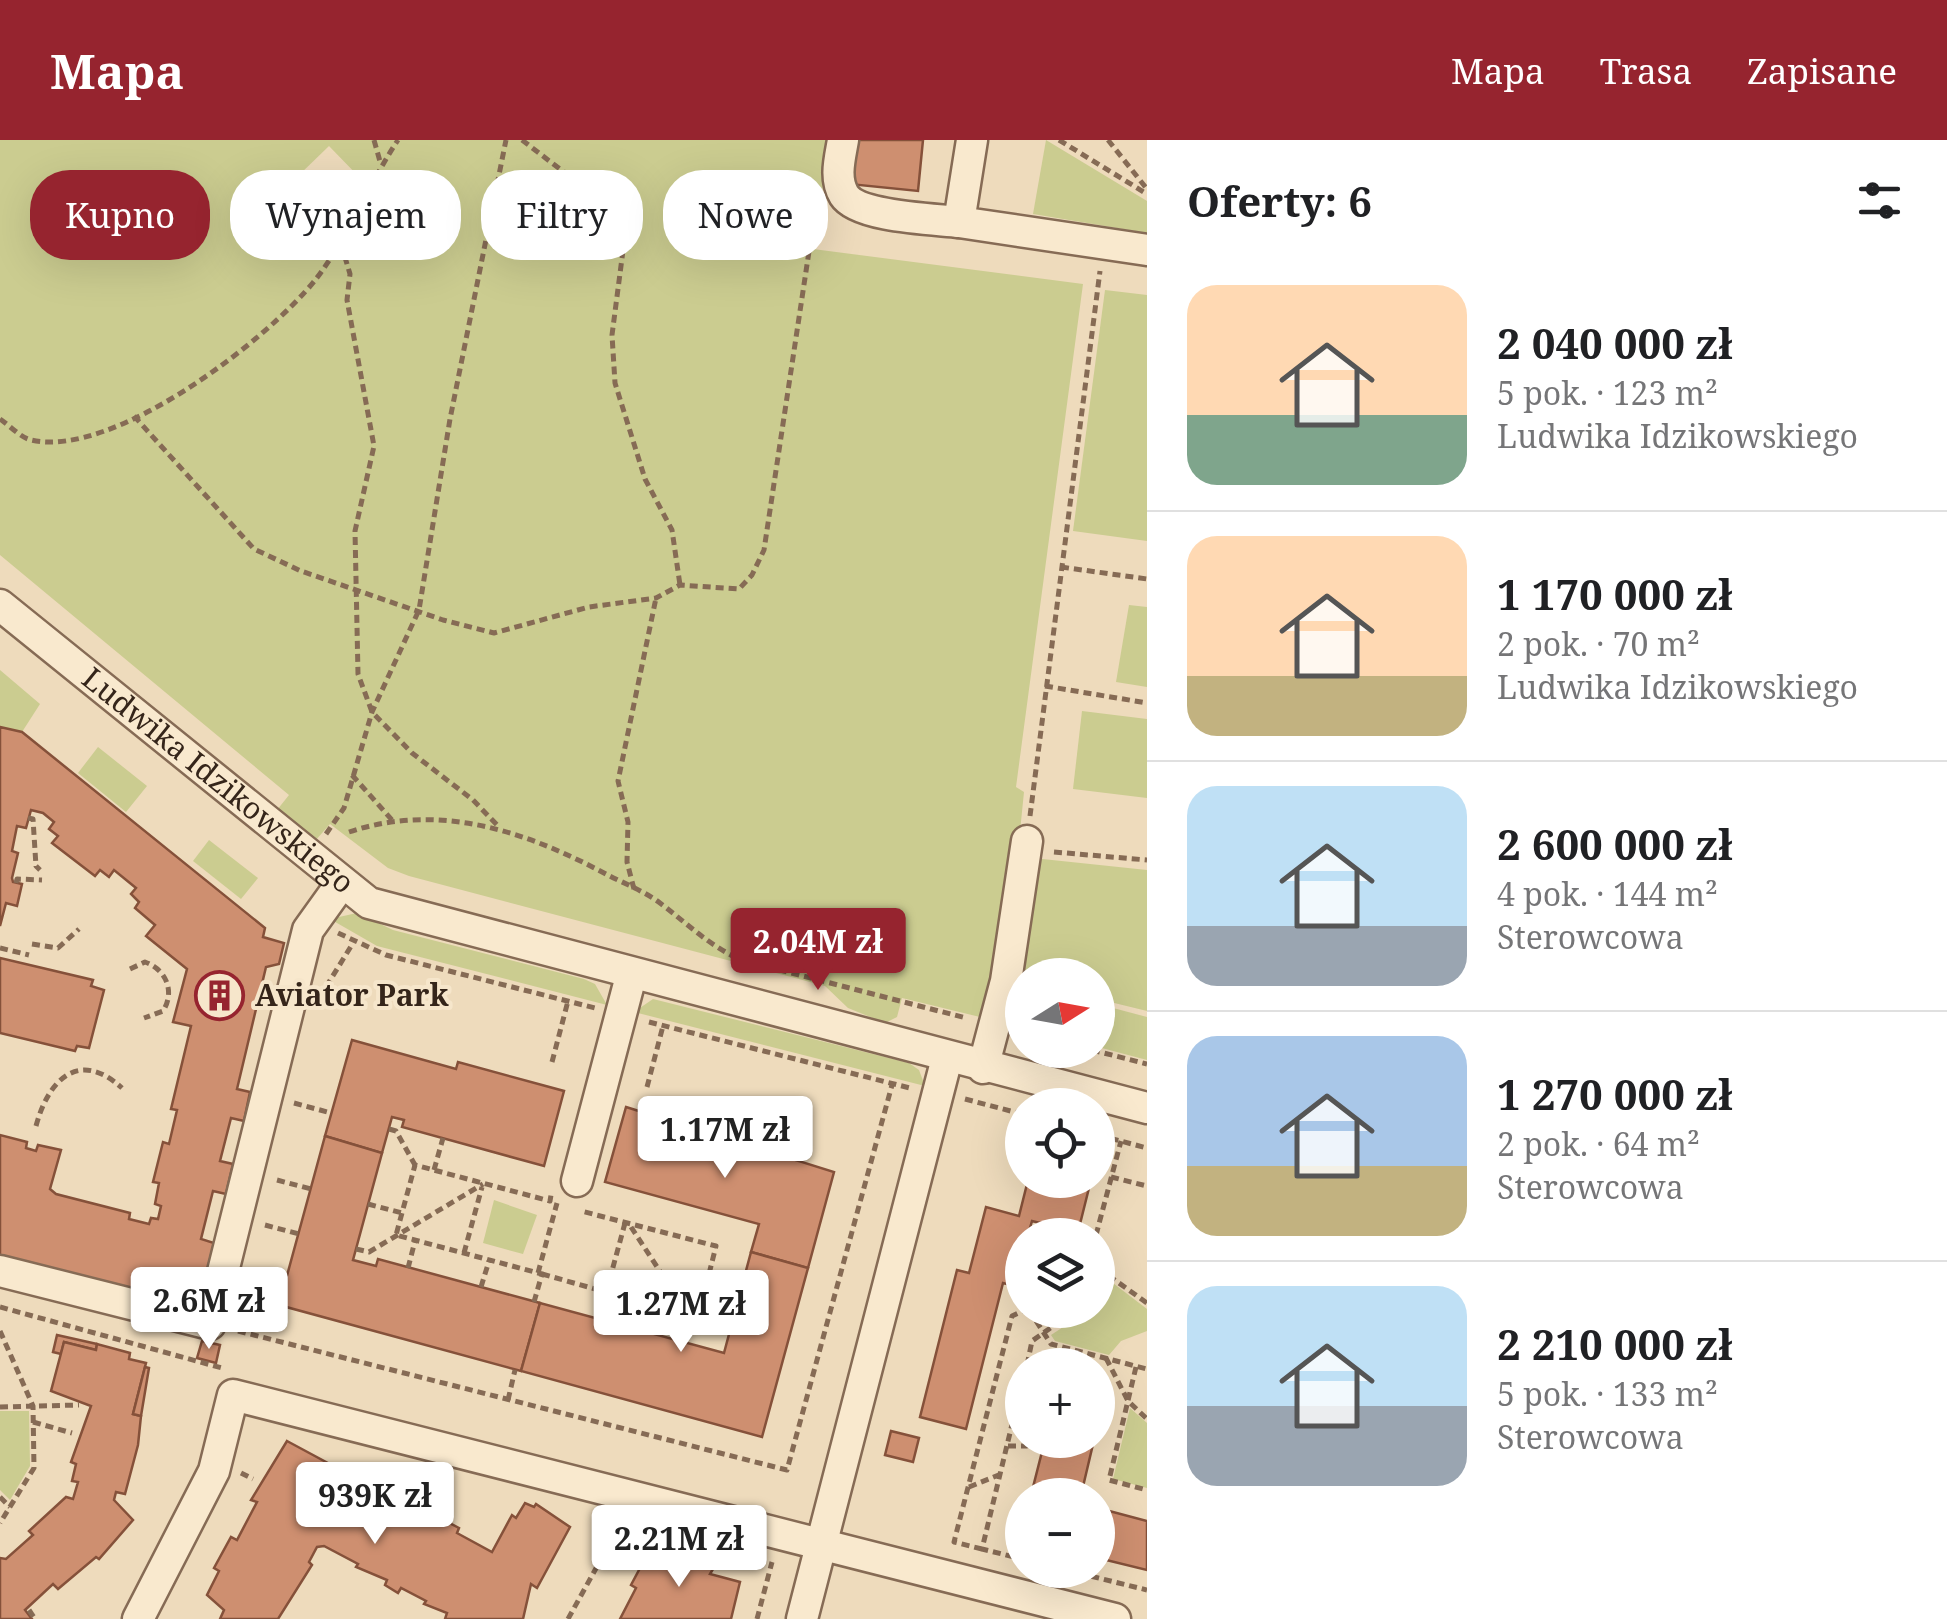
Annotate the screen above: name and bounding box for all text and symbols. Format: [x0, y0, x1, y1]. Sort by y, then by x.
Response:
text: Mapa [50, 38, 184, 103]
text: Mapa [1451, 47, 1545, 94]
text: Trasa [1600, 47, 1692, 94]
text: Zapisane [1747, 47, 1897, 94]
chip: Kupno [30, 170, 210, 260]
chip: Wynajem [230, 170, 461, 260]
chip: Filtry [481, 170, 643, 260]
chip: Nowe [663, 170, 828, 260]
text: Oferty: 6 [1187, 172, 1372, 229]
icon: filters [1852, 173, 1907, 228]
text: 2 040 000 zł [1497, 314, 1733, 371]
icon: home [1267, 325, 1387, 445]
text: 5 pok. · 123 m² [1497, 371, 1718, 414]
text: Ludwika Idzikowskiego [1497, 414, 1858, 457]
text: 1 170 000 zł [1497, 565, 1733, 622]
icon: home [1267, 576, 1387, 696]
text: 2 pok. · 70 m² [1497, 622, 1700, 665]
street label: Ludwika Idzikowskiego [74, 657, 363, 902]
text: Ludwika Idzikowskiego [1497, 665, 1858, 708]
text: 2 600 000 zł [1497, 815, 1733, 872]
icon: home [1267, 826, 1387, 946]
text: 4 pok. · 144 m² [1497, 872, 1718, 915]
pin: 2.04M zł [715, 908, 921, 993]
text: Sterowcowa [1497, 915, 1684, 958]
text: 2.04M zł [753, 919, 883, 962]
north arrow [1005, 958, 1115, 1068]
map controls [1005, 958, 1115, 1588]
building icon: Aviator Park [194, 970, 246, 1022]
place label: Aviator Park [255, 974, 449, 1015]
text: 1 270 000 zł [1497, 1065, 1733, 1122]
icon: home [1267, 1076, 1387, 1196]
button: locate [1005, 1088, 1115, 1198]
pin: 1.17M zł [622, 1096, 828, 1181]
text: 1.17M zł [660, 1107, 790, 1150]
text: 2 pok. · 64 m² [1497, 1122, 1700, 1165]
text: Sterowcowa [1497, 1165, 1684, 1208]
button: layers [1005, 1218, 1115, 1328]
pin: 2.6M zł [117, 1267, 301, 1352]
pin: 1.27M zł [578, 1270, 784, 1355]
text: 2.6M zł [153, 1278, 265, 1321]
text: 1.27M zł [616, 1281, 746, 1324]
text: 2 210 000 zł [1497, 1315, 1733, 1372]
icon: home [1267, 1326, 1387, 1446]
button: + [1005, 1348, 1115, 1458]
text: 5 pok. · 133 m² [1497, 1372, 1718, 1415]
text: Sterowcowa [1497, 1415, 1684, 1458]
pin: 939K zł [283, 1462, 467, 1547]
text: 939K zł [318, 1473, 432, 1516]
button: − [1005, 1478, 1115, 1588]
pin: 2.21M zł [576, 1505, 782, 1590]
text: 2.21M zł [614, 1516, 744, 1559]

